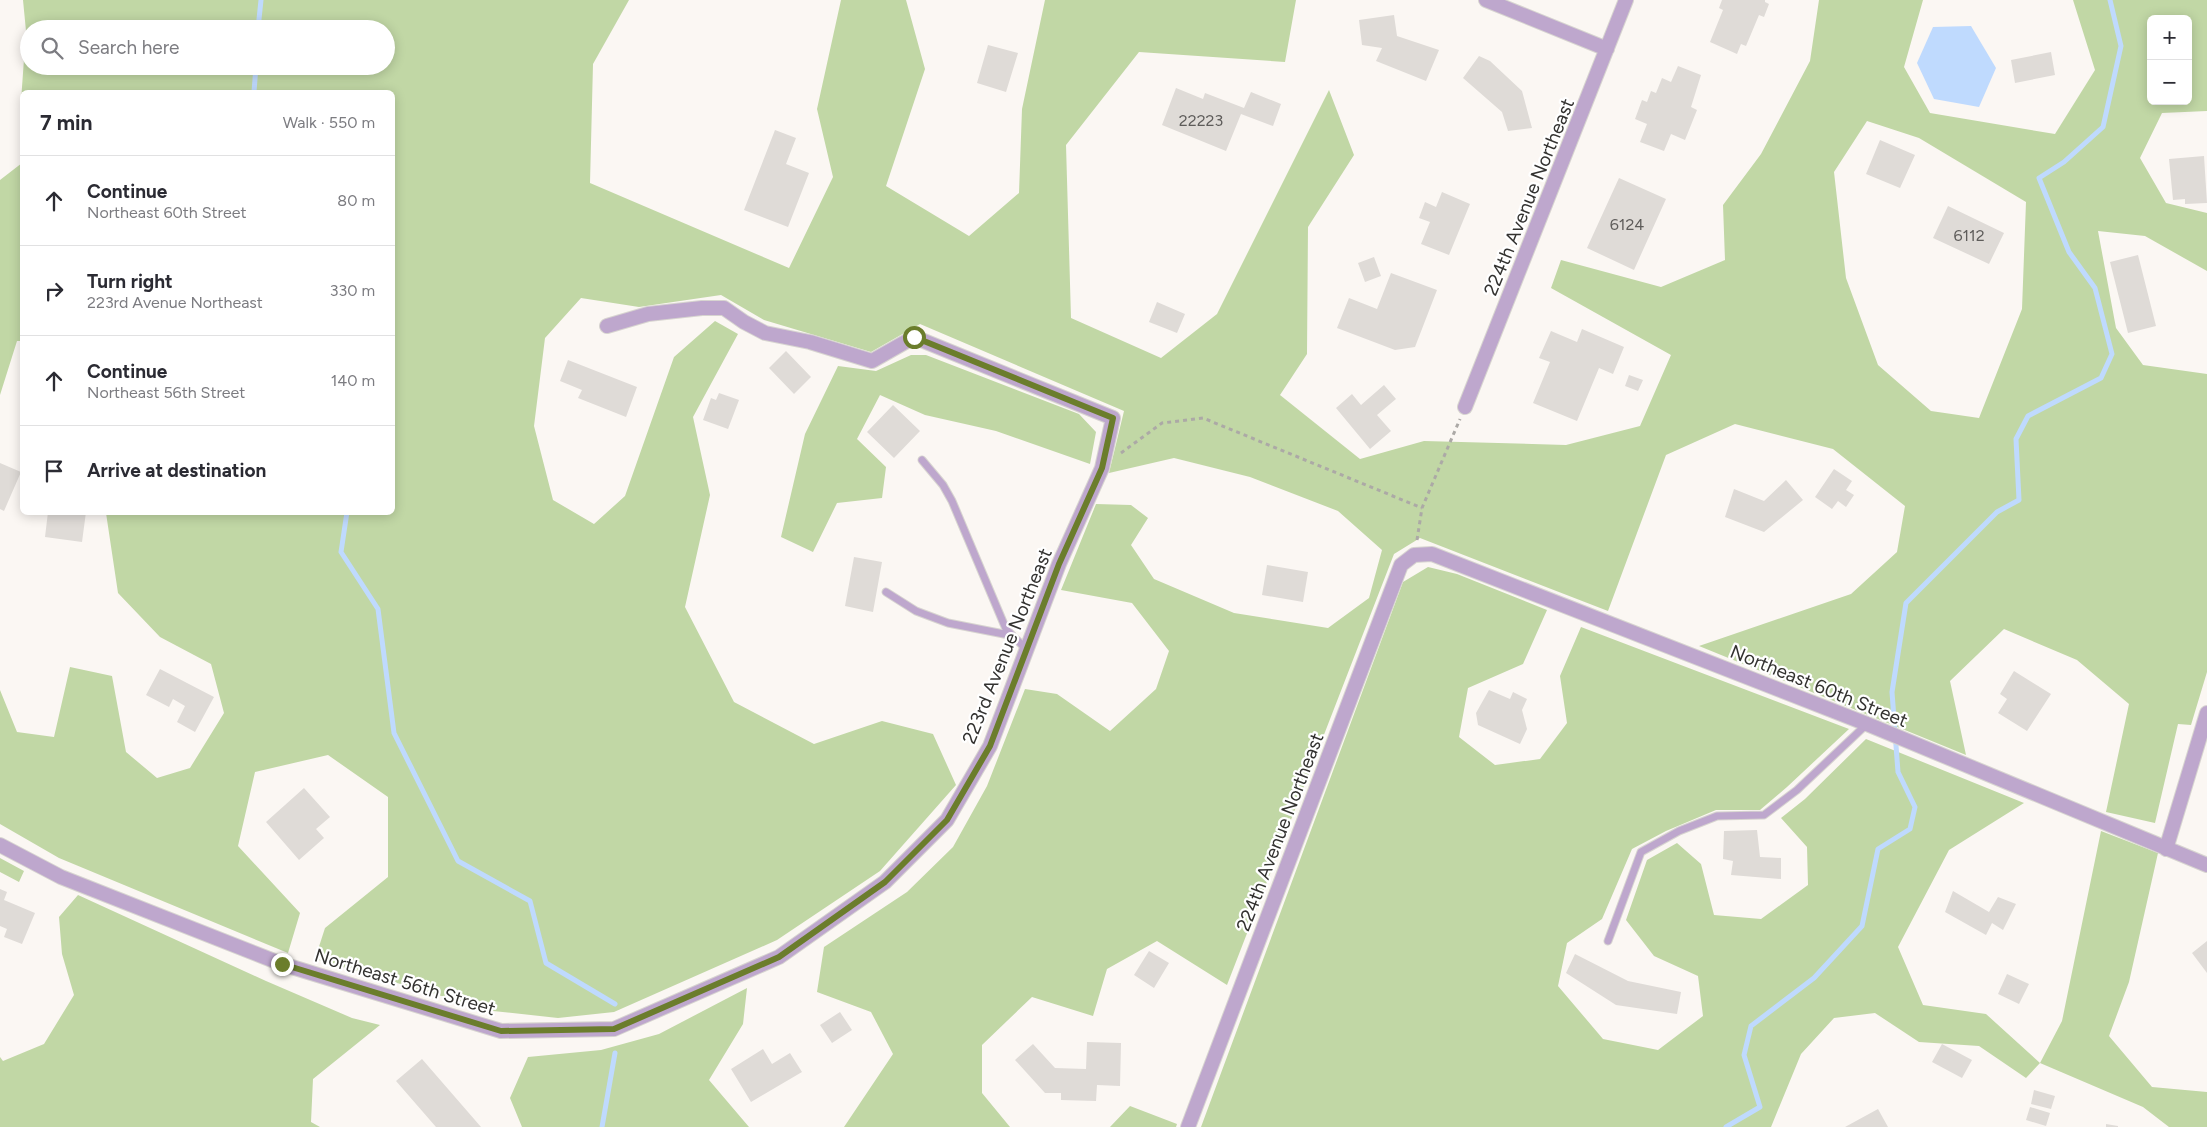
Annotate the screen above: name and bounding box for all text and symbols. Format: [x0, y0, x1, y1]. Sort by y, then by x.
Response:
map controls [2147, 15, 2192, 105]
button: + [2147, 15, 2192, 60]
search box [20, 20, 395, 75]
icon: search [38, 34, 66, 62]
text: Search here [78, 36, 180, 59]
button: − [2147, 60, 2192, 105]
street label: 224th Avenue Northeast [1479, 95, 1579, 299]
text: 7 min [40, 110, 92, 135]
house number: 22223 [1179, 111, 1223, 130]
text: Walk · 550 m [283, 113, 375, 132]
text: Continue [87, 180, 167, 203]
icon: ahead [40, 187, 68, 215]
text: 80 m [337, 191, 375, 210]
text: Northeast 60th Street [87, 203, 246, 222]
house number: 6124 [1610, 215, 1644, 234]
house number: 6112 [1953, 226, 1985, 245]
text: Turn right [87, 270, 173, 293]
icon: right [40, 277, 68, 305]
text: 330 m [330, 281, 375, 300]
text: 223rd Avenue Northeast [87, 293, 263, 312]
route start [903, 326, 926, 349]
text: Continue [87, 360, 167, 383]
icon: ahead [40, 367, 68, 395]
text: 140 m [331, 371, 375, 390]
text: Northeast 56th Street [87, 383, 245, 402]
icon: arrive [40, 457, 68, 485]
text: Arrive at destination [87, 459, 266, 482]
street label: 223rd Avenue Northeast [957, 545, 1057, 747]
street label: Northeast 60th Street [1727, 640, 1911, 732]
street label: 224th Avenue Northeast [1232, 730, 1328, 934]
street label: Northeast 56th Street [312, 944, 498, 1020]
route end [271, 953, 294, 976]

